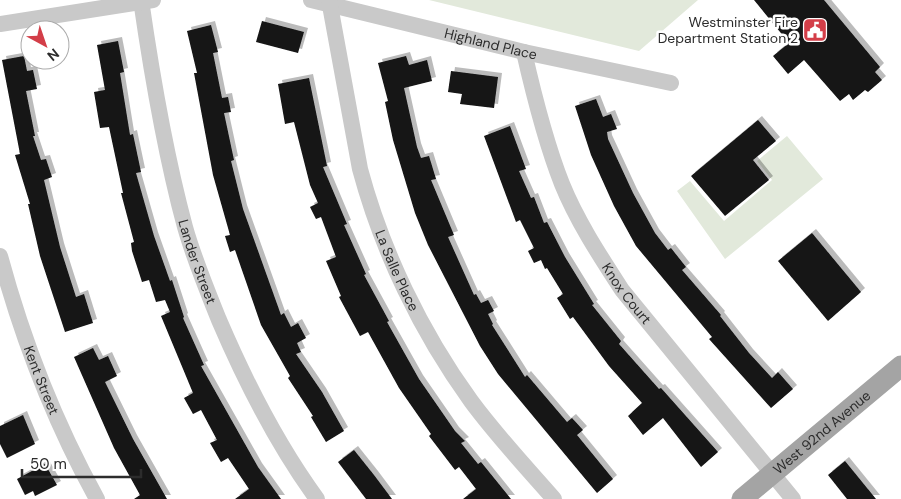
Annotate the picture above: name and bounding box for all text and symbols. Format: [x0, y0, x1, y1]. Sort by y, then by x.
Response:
place label: Westminster Fire Department Station 2 [658, 13, 798, 47]
public building icon: Westminster Fire Department Station 2 [802, 17, 828, 43]
north arrow [20, 20, 70, 70]
street label: Highland Place [442, 24, 539, 64]
text: N [44, 45, 63, 65]
street label: Lander Street [174, 217, 221, 307]
street label: La Salle Place [371, 227, 423, 314]
street label: Knox Court [598, 260, 655, 328]
street label: Kent Street [20, 343, 63, 417]
street label: West 92nd Avenue [769, 386, 874, 478]
scale bar [22, 446, 141, 478]
text: 50 m [30, 454, 67, 474]

